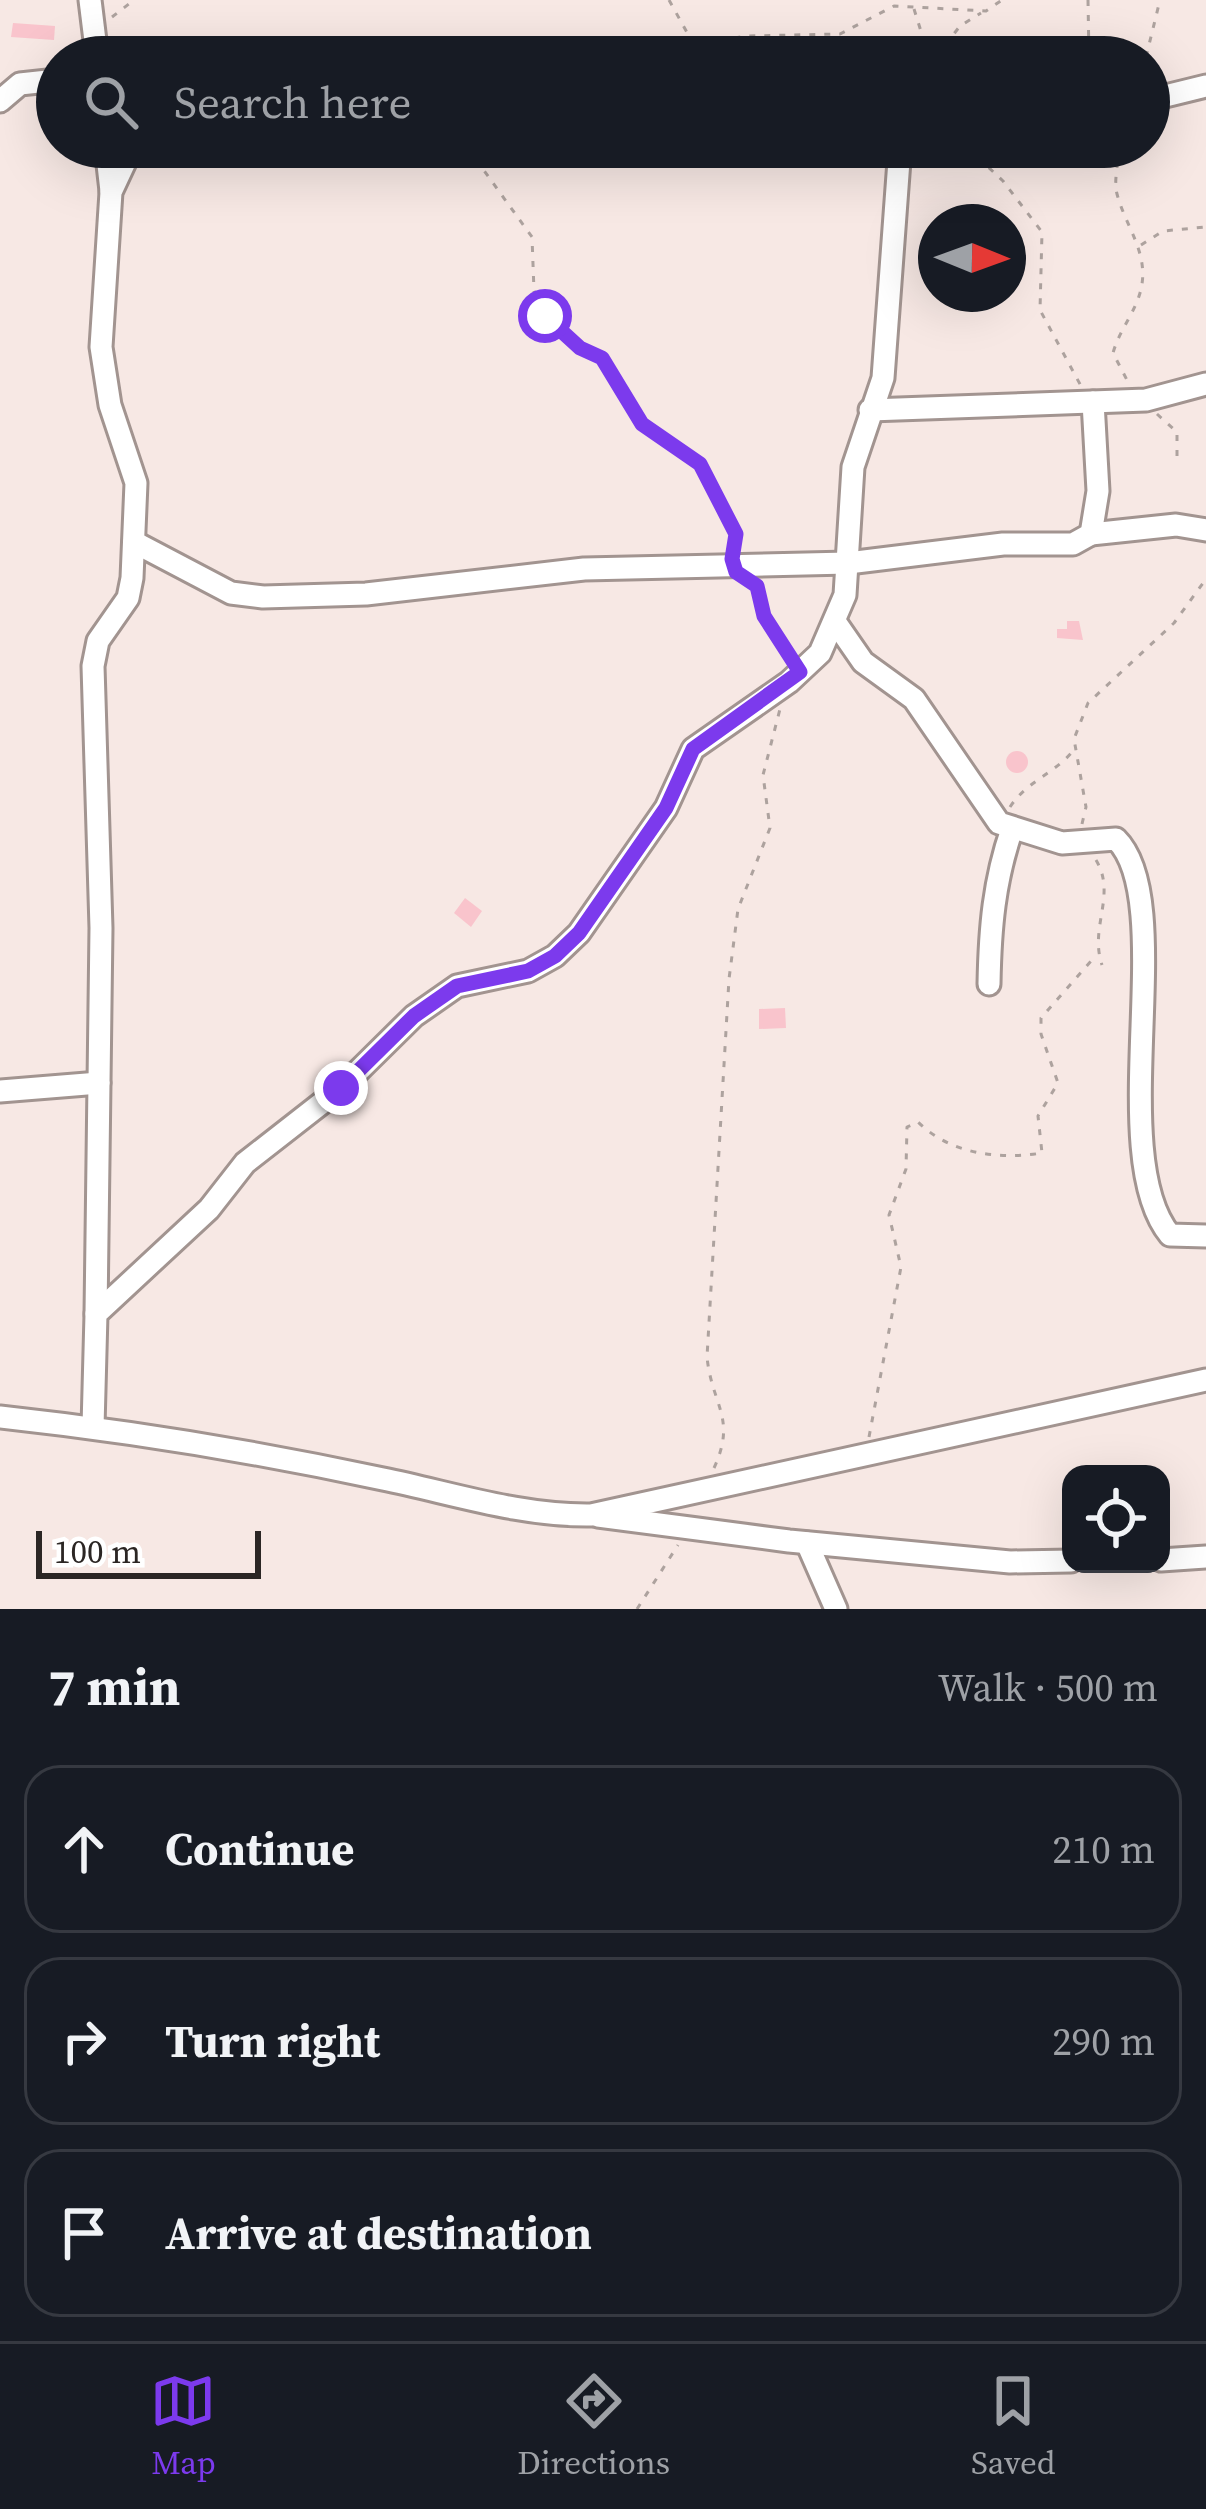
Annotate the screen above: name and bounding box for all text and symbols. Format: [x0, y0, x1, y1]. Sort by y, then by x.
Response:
search box [36, 36, 1170, 168]
icon: search [78, 69, 144, 135]
text: Search here [174, 71, 411, 133]
north arrow [918, 204, 1026, 312]
route start [518, 289, 572, 343]
route end [314, 1061, 368, 1115]
map controls [1062, 1465, 1170, 1573]
button: locate [1062, 1465, 1170, 1573]
scale bar [36, 1525, 261, 1578]
text: 100 m [54, 1529, 141, 1574]
text: 7 min [48, 1652, 180, 1722]
text: Walk · 500 m [938, 1661, 1158, 1714]
icon: ahead [51, 1816, 117, 1882]
text: Continue [165, 1818, 354, 1880]
text: 210 m [1052, 1823, 1155, 1876]
icon: right [51, 2008, 117, 2074]
text: Turn right [165, 2010, 380, 2072]
text: 290 m [1052, 2015, 1155, 2068]
icon: arrive [51, 2200, 117, 2266]
text: Arrive at destination [165, 2202, 592, 2264]
tab: Map [150, 2368, 216, 2485]
tab: Directions [517, 2368, 670, 2485]
tab: Saved [971, 2368, 1056, 2485]

